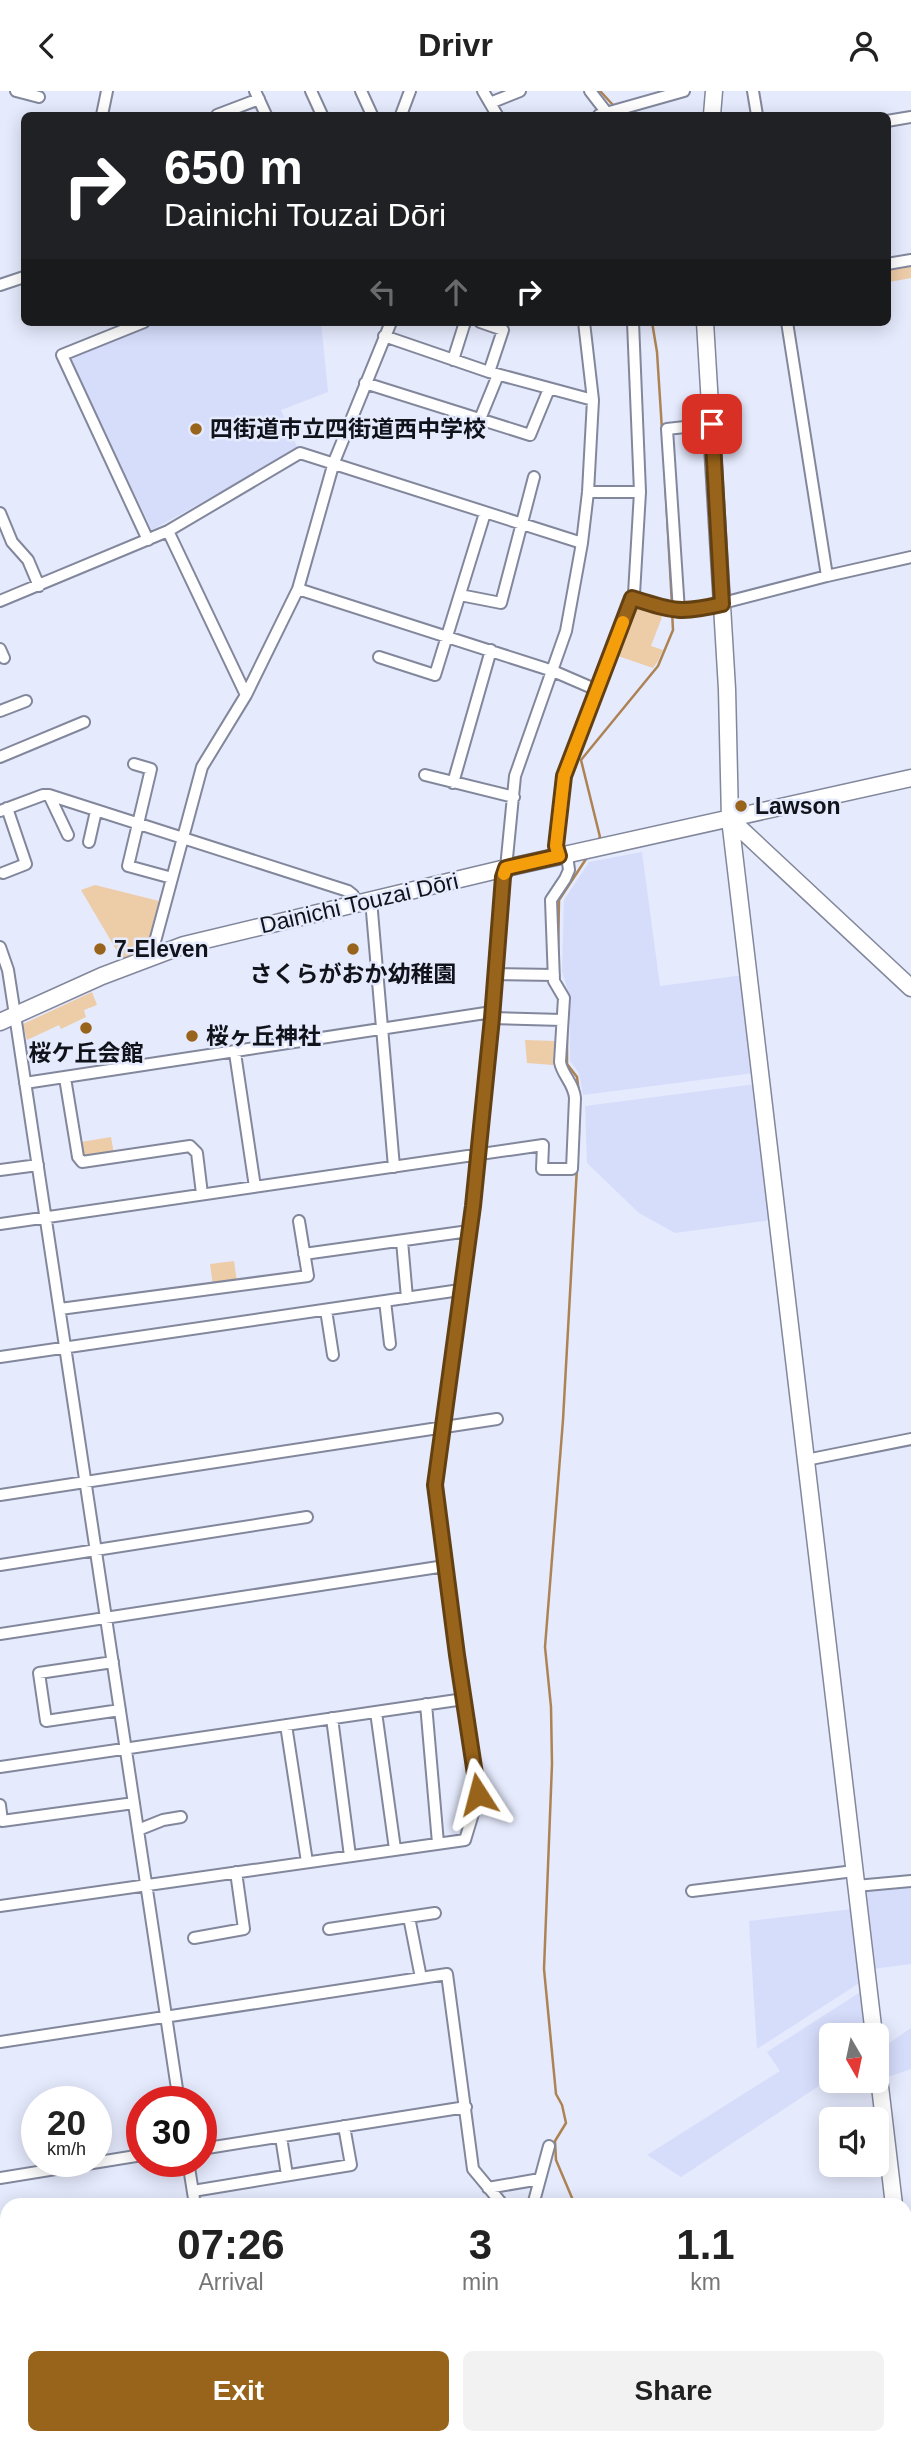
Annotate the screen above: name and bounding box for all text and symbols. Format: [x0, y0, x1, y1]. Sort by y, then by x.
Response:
icon: back [28, 27, 66, 65]
text: Drivr [418, 27, 493, 63]
icon: person [845, 27, 883, 65]
icon: right [49, 140, 140, 231]
text: 650 m [164, 140, 303, 194]
text: Dainichi Touzai Dōri [164, 197, 446, 233]
icon: left [364, 273, 402, 311]
icon: ahead [437, 273, 475, 311]
icon: right [510, 273, 548, 311]
pin [682, 394, 742, 454]
icon: arrive [693, 405, 731, 443]
place label: 四街道市立四街道西中学校 [210, 416, 486, 442]
marker: 四街道市立四街道西中学校 [188, 421, 204, 437]
place label: Lawson [755, 793, 841, 819]
marker: Lawson [733, 798, 749, 814]
street label: Dainichi Touzai Dōri [257, 868, 461, 938]
place label: 7-Eleven [114, 936, 209, 962]
marker: 7-Eleven [92, 941, 108, 957]
marker: さくらがおか幼稚園 [345, 941, 361, 957]
place label: さくらがおか幼稚園 [250, 961, 457, 987]
marker: 桜ケ丘会館 [78, 1020, 94, 1036]
place label: 桜ヶ丘神社 [206, 1023, 321, 1049]
marker: 桜ヶ丘神社 [184, 1028, 200, 1044]
place label: 桜ケ丘会館 [29, 1040, 144, 1066]
position arrow [441, 1757, 515, 1831]
north arrow [819, 2023, 889, 2093]
map controls [819, 2023, 889, 2177]
speed limit sign: 30 [126, 2086, 217, 2177]
text: 20 [47, 2103, 86, 2142]
button: sound [819, 2107, 889, 2177]
text: km/h [47, 2139, 86, 2159]
text: 07:26 [177, 2221, 285, 2268]
text: 3 [469, 2221, 492, 2268]
text: 1.1 [676, 2221, 735, 2268]
text: Arrival [198, 2269, 264, 2295]
text: min [462, 2269, 499, 2295]
text: km [690, 2269, 721, 2295]
button: Exit [28, 2351, 449, 2431]
button: Share [463, 2351, 884, 2431]

